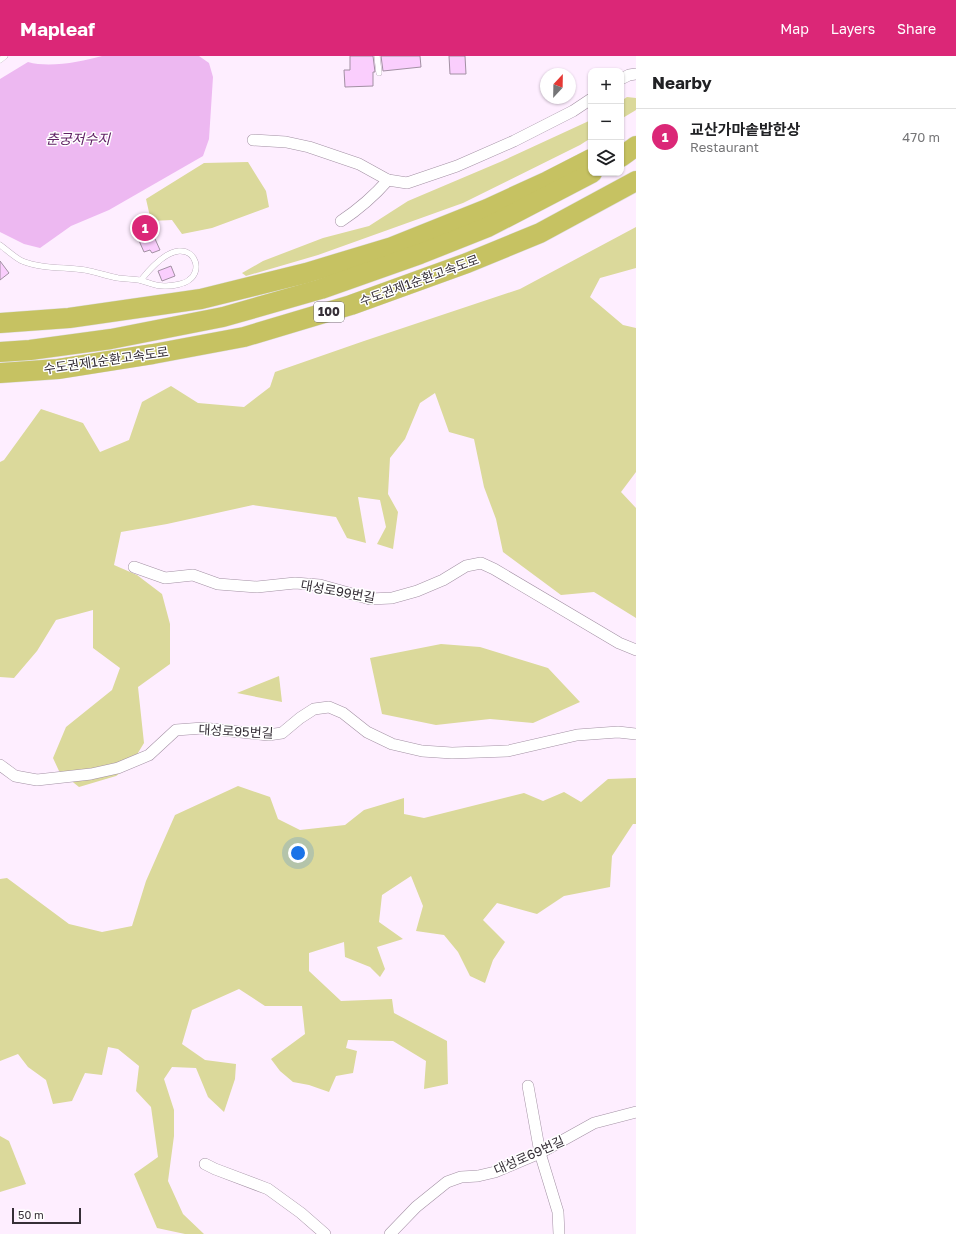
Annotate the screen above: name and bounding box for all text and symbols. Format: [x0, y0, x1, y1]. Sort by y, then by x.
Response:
text: Mapleaf [20, 17, 95, 40]
text: Map [780, 20, 809, 37]
text: Layers [831, 20, 875, 37]
text: Share [897, 20, 936, 37]
north arrow [540, 68, 576, 104]
map controls [588, 68, 624, 176]
button: + [588, 68, 624, 104]
text: Nearby [652, 72, 712, 93]
button: − [588, 104, 624, 140]
text: 교산가마솥밥한상 [690, 120, 800, 138]
text: 1 [662, 129, 668, 145]
text: 470 m [902, 129, 940, 145]
water label: 춘궁저수지 [46, 130, 111, 147]
text: Restaurant [690, 139, 759, 155]
button: layers [588, 140, 624, 176]
pin: 1 [132, 213, 158, 243]
street label: 수도권제1순환고속도로 [357, 251, 481, 309]
road number: 100 [314, 302, 344, 322]
street label: 수도권제1순환고속도로 [43, 343, 169, 377]
street label: 대성로99번길 [299, 577, 377, 605]
street label: 대성로95번길 [198, 721, 274, 741]
your location [288, 843, 308, 863]
street label: 대성로69번길 [491, 1132, 567, 1178]
scale bar [12, 1206, 81, 1225]
text: 50 m [18, 1208, 44, 1221]

